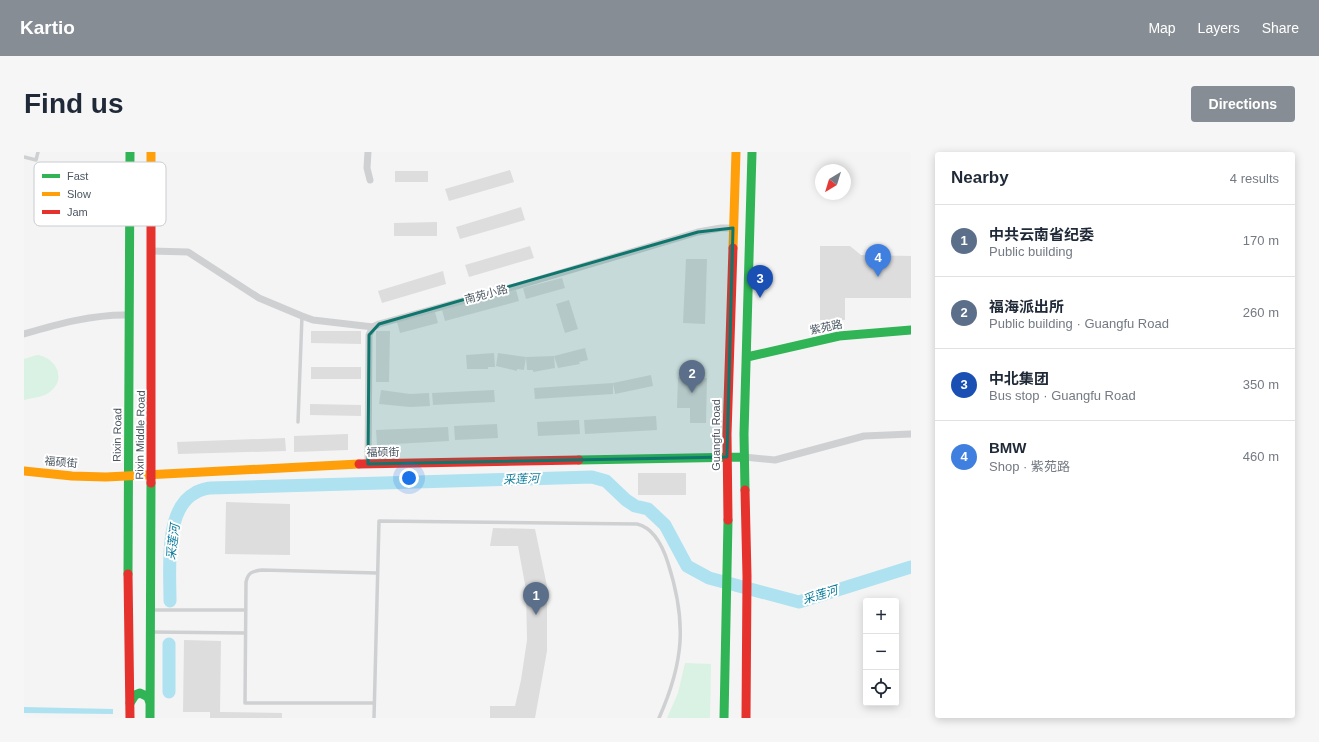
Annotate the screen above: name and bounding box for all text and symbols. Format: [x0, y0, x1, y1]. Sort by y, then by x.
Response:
text: Kartio [20, 17, 75, 38]
text: Map [1148, 20, 1176, 36]
text: Layers [1198, 20, 1240, 36]
text: Share [1262, 20, 1299, 36]
button: Directions [1191, 86, 1295, 122]
text: Find us [24, 88, 124, 119]
legend [34, 162, 166, 226]
north arrow [815, 164, 851, 200]
text: Nearby [951, 168, 1009, 187]
text: Fast [67, 170, 88, 182]
text: 4 results [1230, 171, 1279, 186]
text: Slow [67, 188, 91, 200]
text: Jam [67, 206, 88, 218]
text: 中共云南省纪委 [989, 226, 1094, 243]
text: 1 [960, 233, 968, 248]
text: 170 m [1243, 233, 1279, 248]
pin: 4 [865, 244, 891, 277]
text: Public building [989, 244, 1073, 259]
pin: 3 [747, 265, 773, 298]
street label: 南苑小路 [463, 283, 509, 305]
text: 福海派出所 [989, 298, 1064, 315]
text: 2 [960, 305, 968, 320]
text: 260 m [1243, 305, 1279, 320]
text: Public building · Guangfu Road [989, 316, 1169, 331]
street label: 紫苑路 [809, 318, 843, 336]
pin: 2 [679, 360, 705, 393]
text: 中北集团 [989, 370, 1049, 387]
text: 3 [960, 377, 968, 392]
text: 350 m [1243, 377, 1279, 392]
text: Bus stop · Guangfu Road [989, 388, 1136, 403]
street label: Rixin Middle Road [133, 390, 147, 480]
street label: Guangfu Road [710, 399, 722, 471]
street label: Rixin Road [111, 408, 123, 462]
text: BMW [989, 439, 1027, 456]
street label: 福硕街 [366, 446, 400, 458]
text: 4 [960, 449, 968, 464]
text: 460 m [1243, 449, 1279, 464]
street label: 福硕街 [44, 455, 78, 469]
text: Shop · 紫苑路 [989, 459, 1070, 474]
your location [399, 468, 419, 488]
water label: 采莲河 [503, 471, 541, 487]
water label: 采莲河 [164, 521, 182, 561]
pin: 1 [523, 582, 549, 615]
water label: 采莲河 [801, 582, 841, 607]
map controls [863, 598, 899, 706]
button: + [863, 598, 899, 634]
button: − [863, 634, 899, 670]
button: locate [863, 670, 899, 706]

